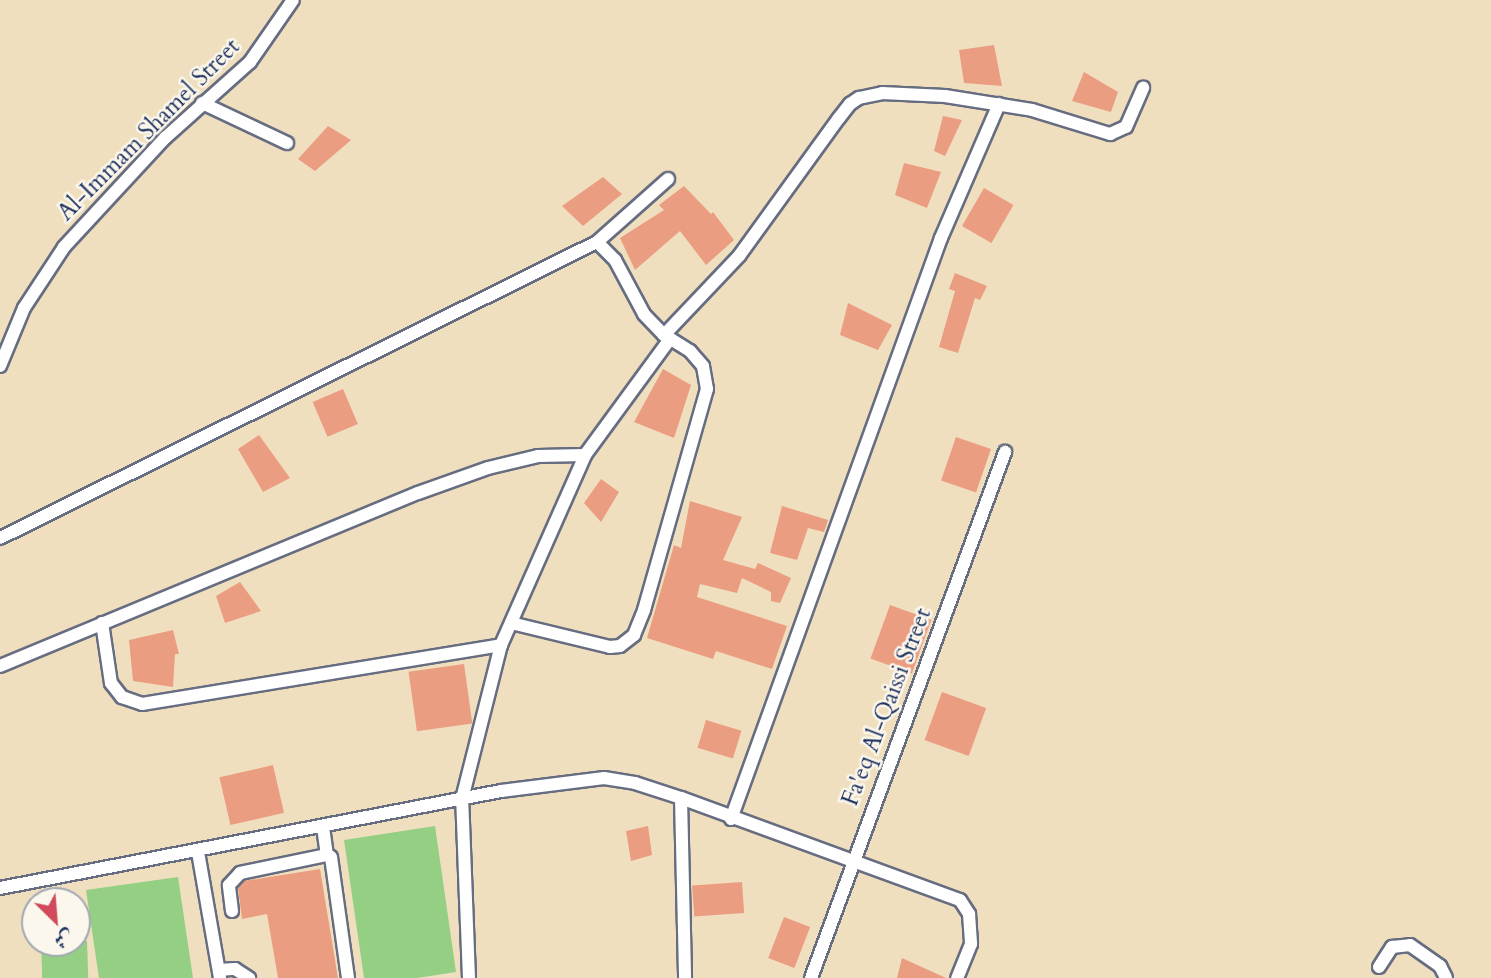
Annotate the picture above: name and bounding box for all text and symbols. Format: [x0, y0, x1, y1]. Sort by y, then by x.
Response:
street label: Al-Immam Shamel Street [52, 33, 246, 227]
street label: Fa'eq Al-Qaissi Street [837, 604, 937, 810]
north arrow [21, 887, 91, 957]
text: ش [50, 923, 78, 955]

